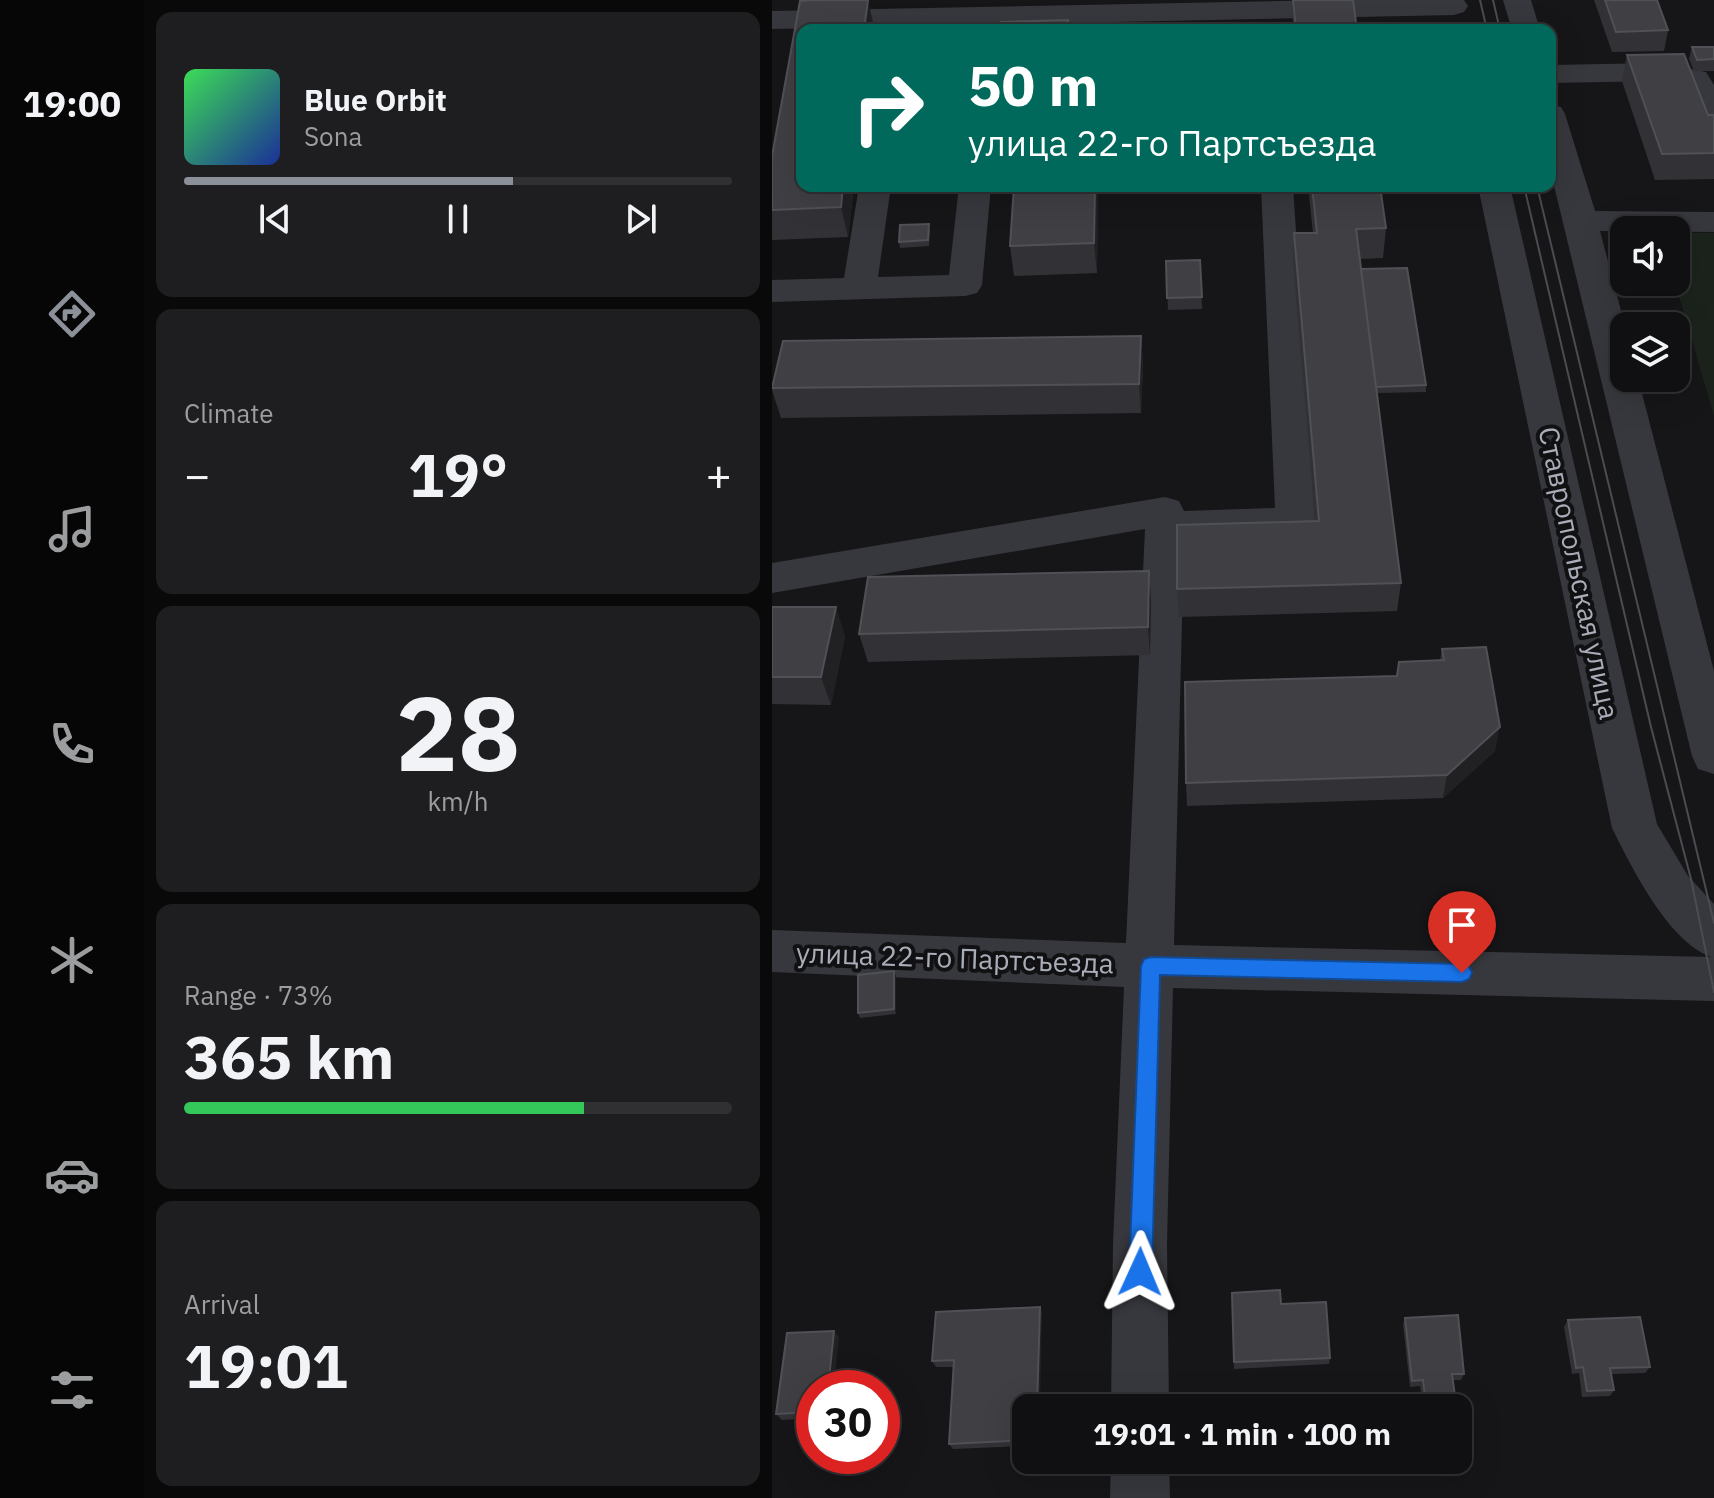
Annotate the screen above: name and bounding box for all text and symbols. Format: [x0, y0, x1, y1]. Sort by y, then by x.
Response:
text: 50 m [968, 49, 1098, 121]
icon: right [836, 56, 940, 160]
text: 19:00 [23, 80, 121, 127]
text: Blue Orbit [304, 80, 447, 119]
text: Sona [304, 119, 362, 153]
text: улица 22-го Партсъезда [968, 119, 1377, 166]
icon: previous [253, 197, 297, 241]
icon: pause [436, 197, 480, 241]
icon: next [619, 197, 663, 241]
map controls [1610, 216, 1690, 392]
button: sound [1610, 216, 1690, 296]
icon: directions [44, 286, 100, 342]
button: layers [1610, 312, 1690, 392]
text: Climate [184, 396, 274, 430]
street label: Ставропольская улица [1530, 423, 1629, 723]
text: 19° [408, 435, 508, 514]
text: − [184, 446, 210, 503]
text: + [706, 446, 732, 503]
icon: music [44, 501, 100, 557]
text: 28 [396, 664, 520, 800]
icon: phone [44, 716, 100, 772]
text: km/h [427, 784, 489, 818]
pin [1428, 891, 1496, 973]
icon: arrive [1440, 903, 1484, 947]
icon: climate [44, 932, 100, 988]
street label: улица 22-го Партсъезда [796, 933, 1114, 982]
text: Range · 73% [184, 978, 333, 1012]
text: 365 km [184, 1017, 394, 1096]
icon: car [44, 1147, 100, 1203]
position arrow [1098, 1230, 1182, 1314]
text: Arrival [184, 1287, 260, 1321]
text: 19:01 [184, 1326, 348, 1405]
icon: filters [44, 1362, 100, 1418]
speed limit sign: 30 [796, 1370, 900, 1474]
text: 19:01 · 1 min · 100 m [1093, 1414, 1391, 1453]

